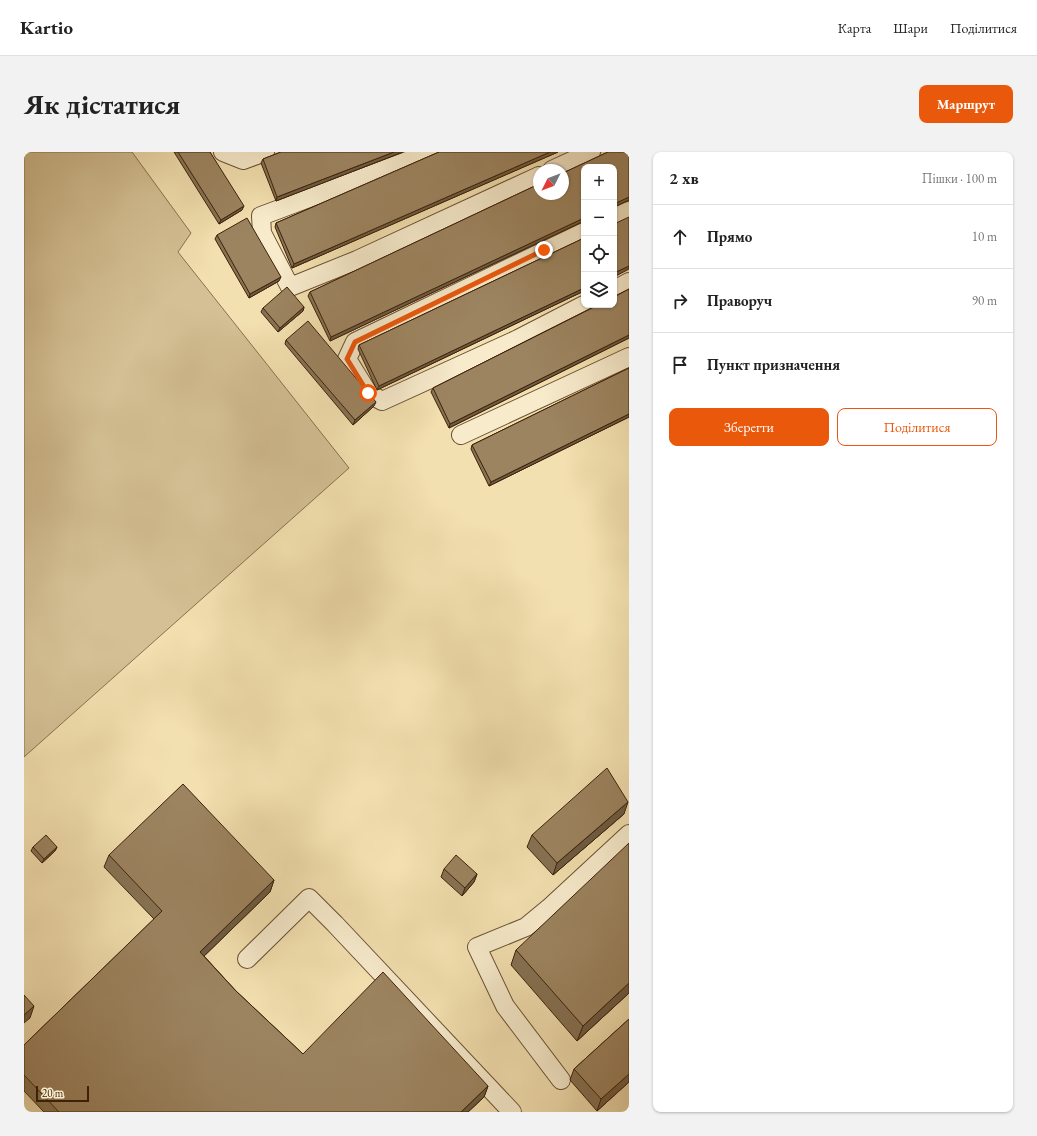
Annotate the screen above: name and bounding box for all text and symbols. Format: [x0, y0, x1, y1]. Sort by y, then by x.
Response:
text: Kartio [20, 15, 73, 40]
text: Карта [838, 19, 871, 37]
text: Шари [893, 19, 928, 37]
text: Поділитися [950, 19, 1017, 37]
button: Маршрут [919, 85, 1013, 123]
text: Як дістатися [24, 86, 180, 122]
north arrow [533, 164, 569, 200]
map controls [581, 164, 617, 308]
button: + [581, 164, 617, 200]
text: 2 хв [669, 167, 699, 189]
text: Пішки · 100 m [922, 170, 997, 187]
button: − [581, 200, 617, 236]
icon: ahead [669, 226, 691, 248]
text: Прямо [707, 227, 752, 246]
text: 10 m [972, 228, 997, 245]
button: locate [581, 236, 617, 272]
route end [535, 241, 553, 259]
button: layers [581, 272, 617, 308]
icon: right [669, 290, 691, 312]
text: Праворуч [707, 291, 772, 310]
text: 90 m [972, 292, 997, 309]
icon: arrive [669, 354, 691, 376]
text: Пункт призначення [707, 355, 840, 374]
route start [359, 384, 377, 402]
button: Зберегти [669, 408, 829, 446]
button: Поділитися [837, 408, 997, 446]
scale bar [36, 1084, 89, 1103]
text: 20 m [42, 1086, 63, 1100]

